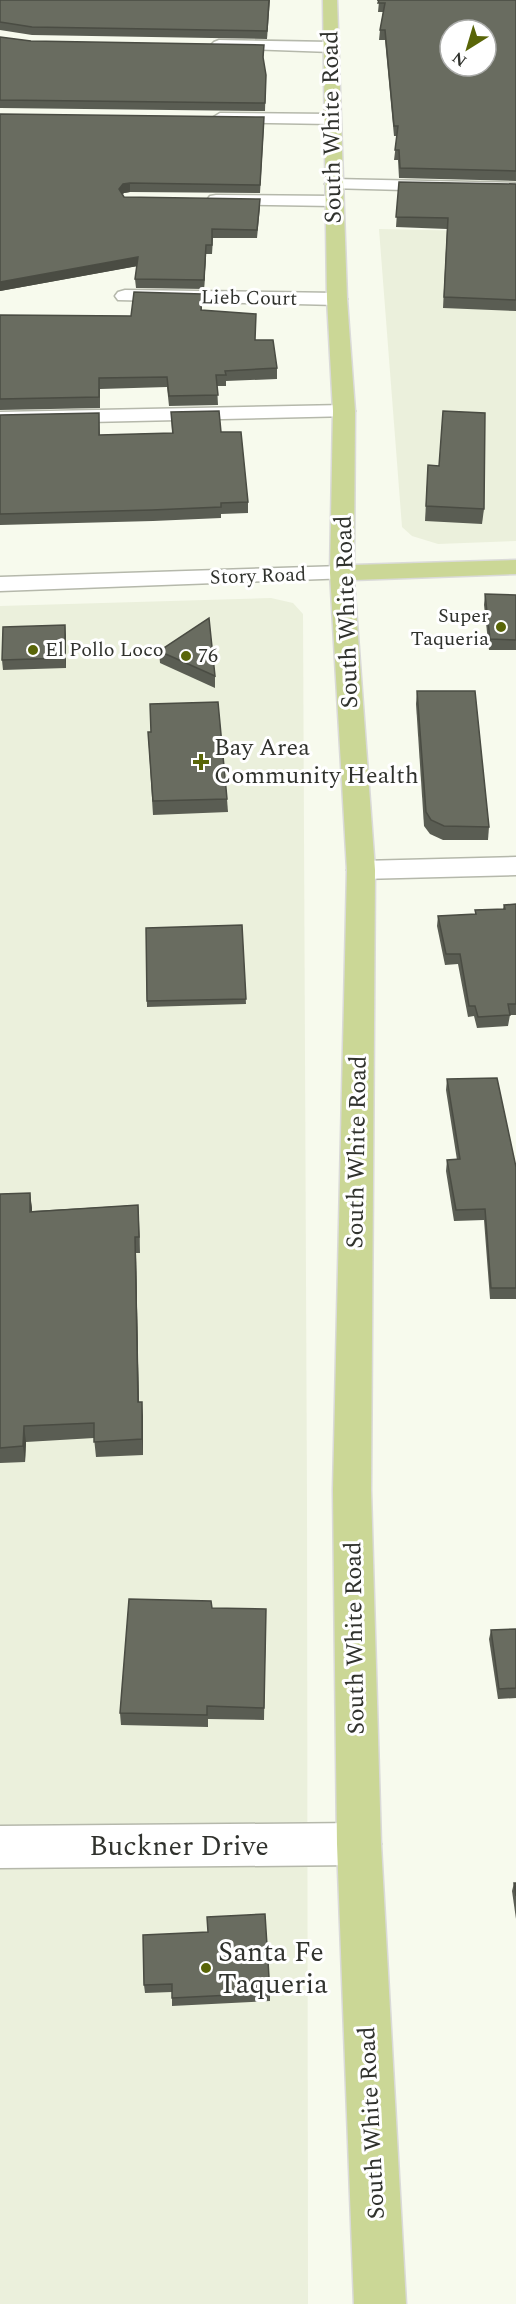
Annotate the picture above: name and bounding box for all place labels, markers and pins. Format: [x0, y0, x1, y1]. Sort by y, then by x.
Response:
place label: Super Taqueria [411, 601, 489, 654]
marker: Super Taqueria [494, 620, 508, 634]
place label: El Pollo Loco [45, 635, 164, 665]
place label: 76 [198, 641, 218, 671]
marker: El Pollo Loco [26, 643, 40, 657]
marker: 76 [179, 649, 193, 663]
place label: Bay Area Community Health [214, 730, 419, 794]
marker: Bay Area Community Health [192, 753, 210, 771]
place label: Santa Fe Taqueria [218, 1931, 328, 2006]
marker: Santa Fe Taqueria [199, 1961, 213, 1975]

